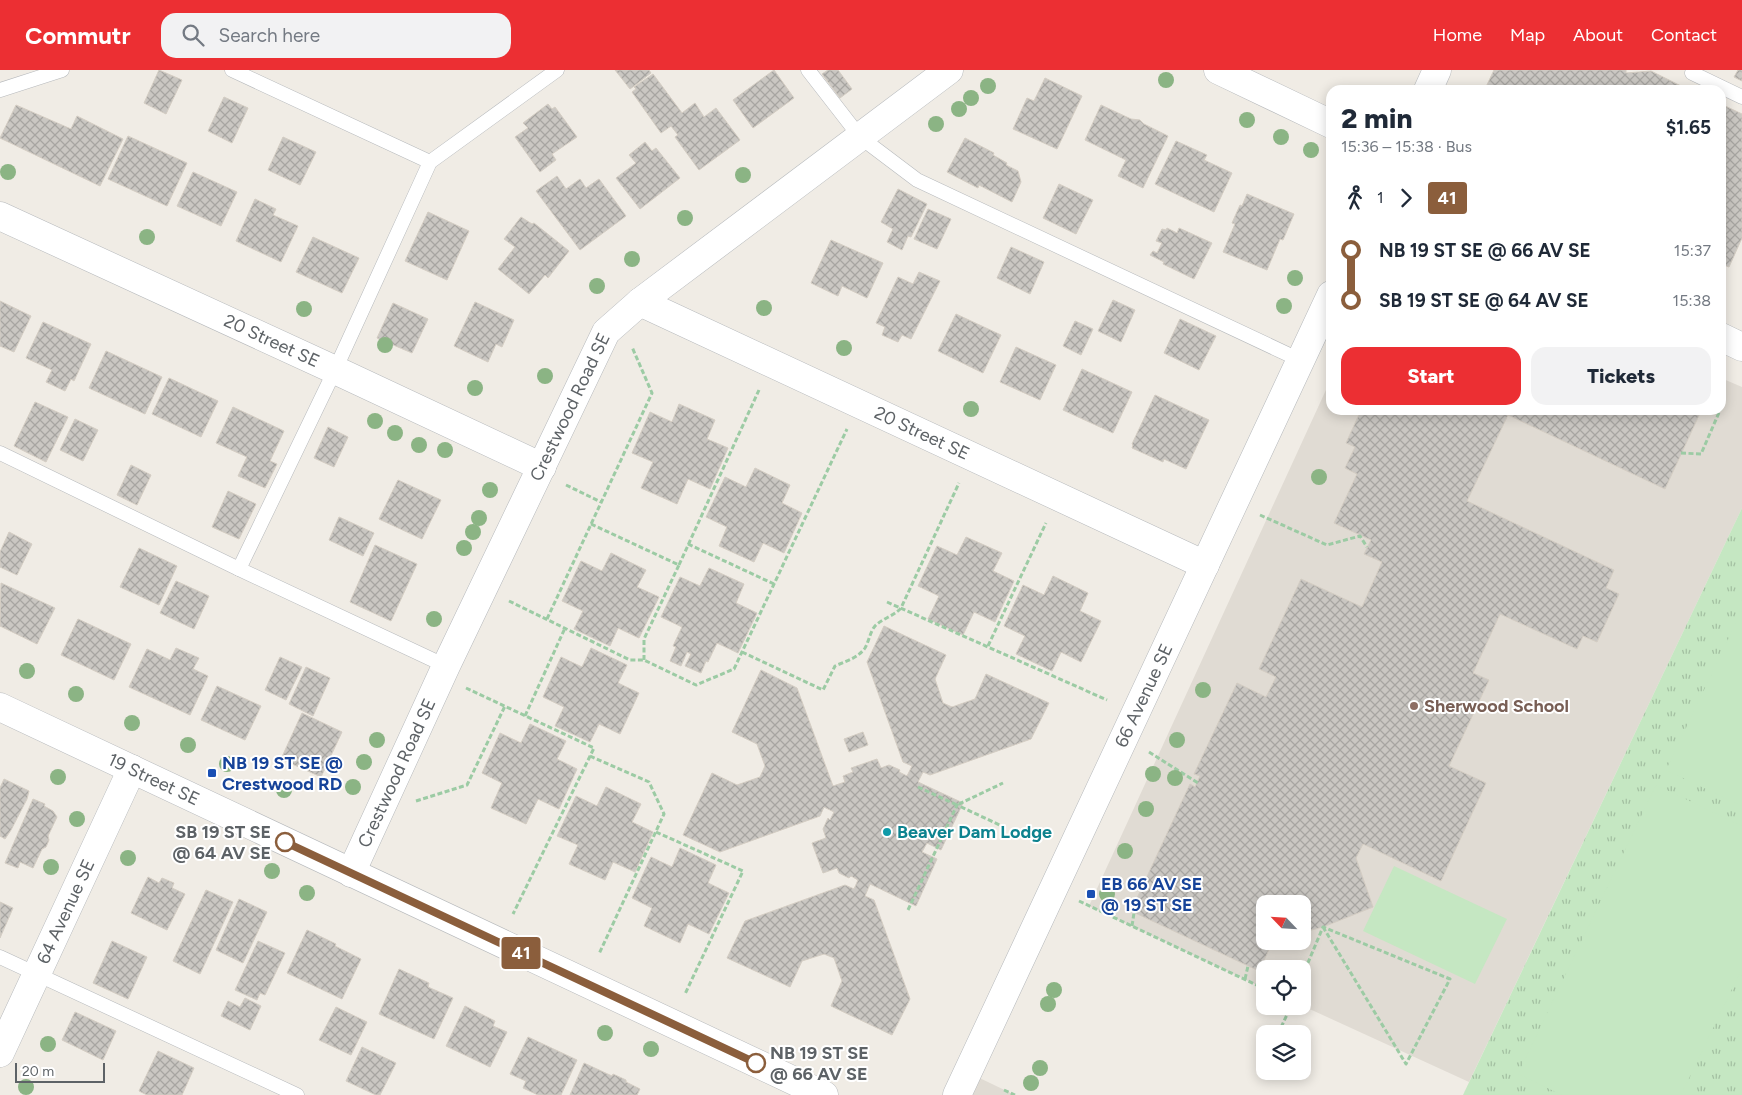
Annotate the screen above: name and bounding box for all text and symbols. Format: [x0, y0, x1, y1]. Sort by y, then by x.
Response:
search box [161, 13, 511, 58]
text: Commutr [25, 21, 131, 50]
icon: search [179, 21, 207, 49]
text: Search here [219, 24, 320, 47]
text: Home [1433, 24, 1482, 46]
text: Map [1510, 24, 1545, 46]
text: About [1573, 24, 1623, 46]
text: Contact [1651, 24, 1717, 46]
text: 2 min [1341, 101, 1412, 135]
text: $1.65 [1666, 116, 1711, 139]
text: 15:36 – 15:38 · Bus [1341, 137, 1472, 156]
icon: walk [1341, 184, 1369, 212]
icon: forward [1392, 184, 1420, 212]
text: 41 [1438, 187, 1457, 209]
text: 1 [1377, 188, 1384, 207]
text: NB 19 ST SE @ 66 AV SE [1379, 239, 1591, 262]
text: 15:37 [1674, 241, 1711, 260]
text: SB 19 ST SE @ 64 AV SE [1379, 289, 1589, 312]
text: 15:38 [1673, 291, 1711, 310]
street label: 20 Street SE [220, 309, 323, 372]
street label: Crestwood Road SE [525, 329, 615, 485]
button: Start [1341, 347, 1521, 405]
button: Tickets [1531, 347, 1711, 405]
street label: 20 Street SE [871, 402, 973, 465]
street label: 66 Avenue SE [1110, 640, 1177, 751]
street label: Crestwood Road SE [353, 695, 441, 851]
place label: Sherwood School [1424, 695, 1569, 717]
marker: Sherwood School [1408, 700, 1420, 712]
street label: 19 Street SE [104, 748, 203, 810]
place label: NB 19 ST SE @ Crestwood RD [222, 752, 343, 795]
marker: NB 19 ST SE @ Crestwood RD [206, 767, 218, 779]
place label: SB 19 ST SE @ 64 AV SE [172, 821, 271, 864]
place label: Beaver Dam Lodge [897, 821, 1052, 843]
marker: Beaver Dam Lodge [881, 826, 893, 838]
marker: SB 19 ST SE @ 64 AV SE [275, 832, 295, 852]
street label: 64 Avenue SE [32, 856, 100, 967]
place label: EB 66 AV SE @ 19 ST SE [1101, 873, 1202, 916]
marker: EB 66 AV SE @ 19 ST SE [1085, 888, 1097, 900]
north arrow [1256, 895, 1311, 950]
map controls [1256, 895, 1311, 1080]
line badge: 41 [498, 937, 544, 969]
text: 41 [512, 942, 531, 964]
button: locate [1256, 960, 1311, 1015]
button: layers [1256, 1025, 1311, 1080]
place label: NB 19 ST SE @ 66 AV SE [770, 1042, 869, 1085]
marker: NB 19 ST SE @ 66 AV SE [746, 1053, 766, 1073]
scale bar [15, 1060, 105, 1083]
text: 20 m [22, 1063, 54, 1080]

